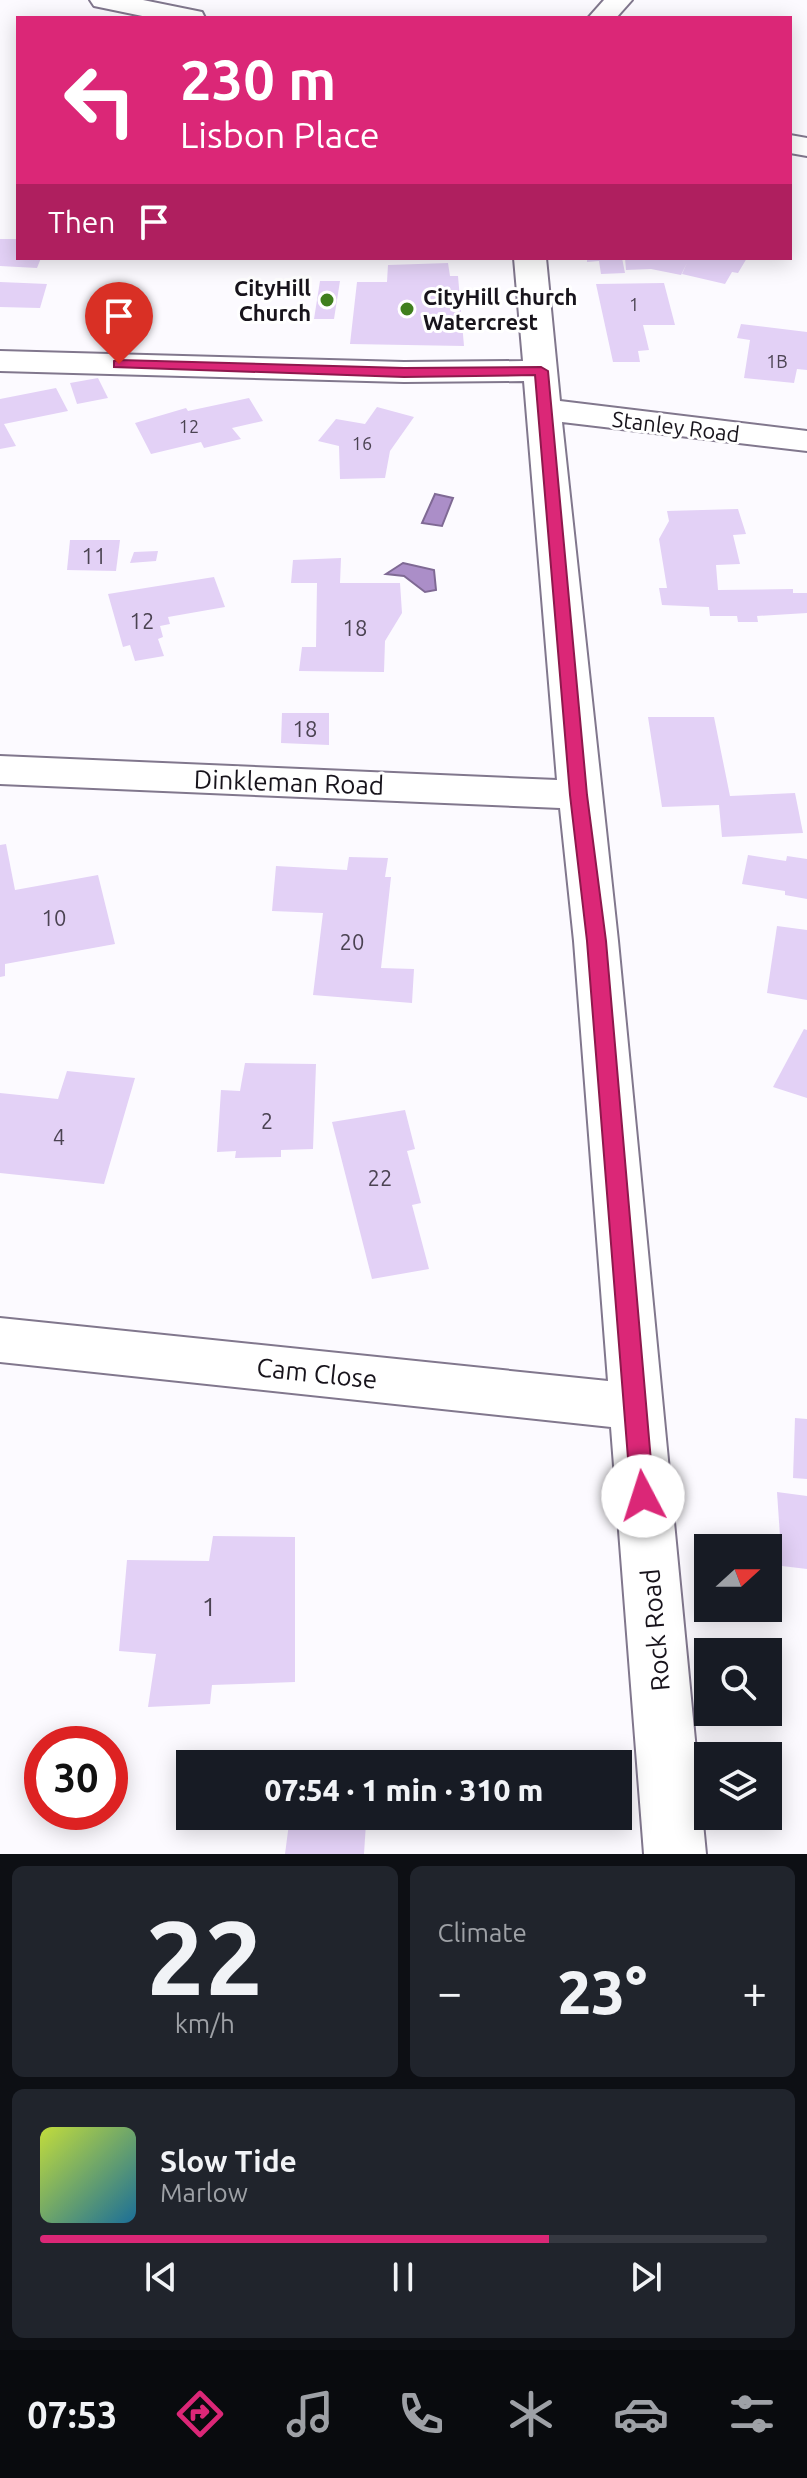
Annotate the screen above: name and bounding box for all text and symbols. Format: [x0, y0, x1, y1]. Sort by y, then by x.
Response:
icon: left [48, 48, 152, 152]
text: 230 m [180, 48, 336, 111]
text: Lisbon Place [180, 114, 380, 155]
icon: arrive [132, 200, 176, 244]
text: Then [48, 205, 116, 239]
place label: CityHill Church [234, 275, 311, 325]
pin [85, 282, 153, 364]
place label: CityHill Church Watercrest [423, 284, 577, 334]
marker: CityHill Church [318, 291, 336, 309]
icon: arrive [97, 294, 141, 338]
house number: 1 [629, 294, 639, 314]
marker: CityHill Church Watercrest [398, 300, 416, 318]
house number: 1B [766, 351, 788, 371]
street label: Stanley Road [611, 406, 741, 446]
house number: 12 [179, 416, 199, 436]
house number: 16 [352, 433, 372, 453]
house number: 11 [82, 543, 106, 568]
house number: 12 [130, 608, 154, 633]
house number: 18 [343, 615, 367, 640]
house number: 18 [293, 716, 317, 741]
street label: Dinkleman Road [193, 764, 385, 800]
house number: 10 [42, 905, 66, 930]
house number: 20 [340, 929, 364, 954]
house number: 2 [261, 1108, 273, 1133]
house number: 4 [53, 1124, 65, 1149]
house number: 22 [368, 1165, 392, 1190]
street label: Cam Close [255, 1352, 379, 1394]
position arrow [601, 1454, 685, 1538]
north arrow [694, 1534, 782, 1622]
map controls [694, 1534, 782, 1830]
street label: Rock Road [635, 1568, 675, 1692]
house number: 1 [202, 1592, 216, 1621]
button: search [694, 1638, 782, 1726]
speed limit sign: 30 [24, 1726, 128, 1830]
button: layers [694, 1742, 782, 1830]
text: 07:54 · 1 min · 310 m [265, 1773, 543, 1807]
text: 22 [146, 1898, 263, 2015]
text: Climate [438, 1918, 527, 1947]
text: 23° [558, 1958, 647, 2025]
text: − [438, 1967, 462, 2016]
text: + [742, 1967, 767, 2016]
text: km/h [175, 2009, 235, 2038]
text: Slow Tide [160, 2144, 297, 2178]
text: Marlow [160, 2178, 248, 2207]
icon: previous [139, 2255, 183, 2299]
icon: pause [381, 2255, 425, 2299]
icon: next [624, 2255, 668, 2299]
icon: directions [172, 2386, 228, 2442]
icon: music [282, 2386, 338, 2442]
icon: phone [393, 2386, 449, 2442]
icon: climate [503, 2386, 559, 2442]
icon: car [613, 2386, 669, 2442]
icon: filters [724, 2386, 780, 2442]
text: 07:53 [27, 2394, 117, 2435]

